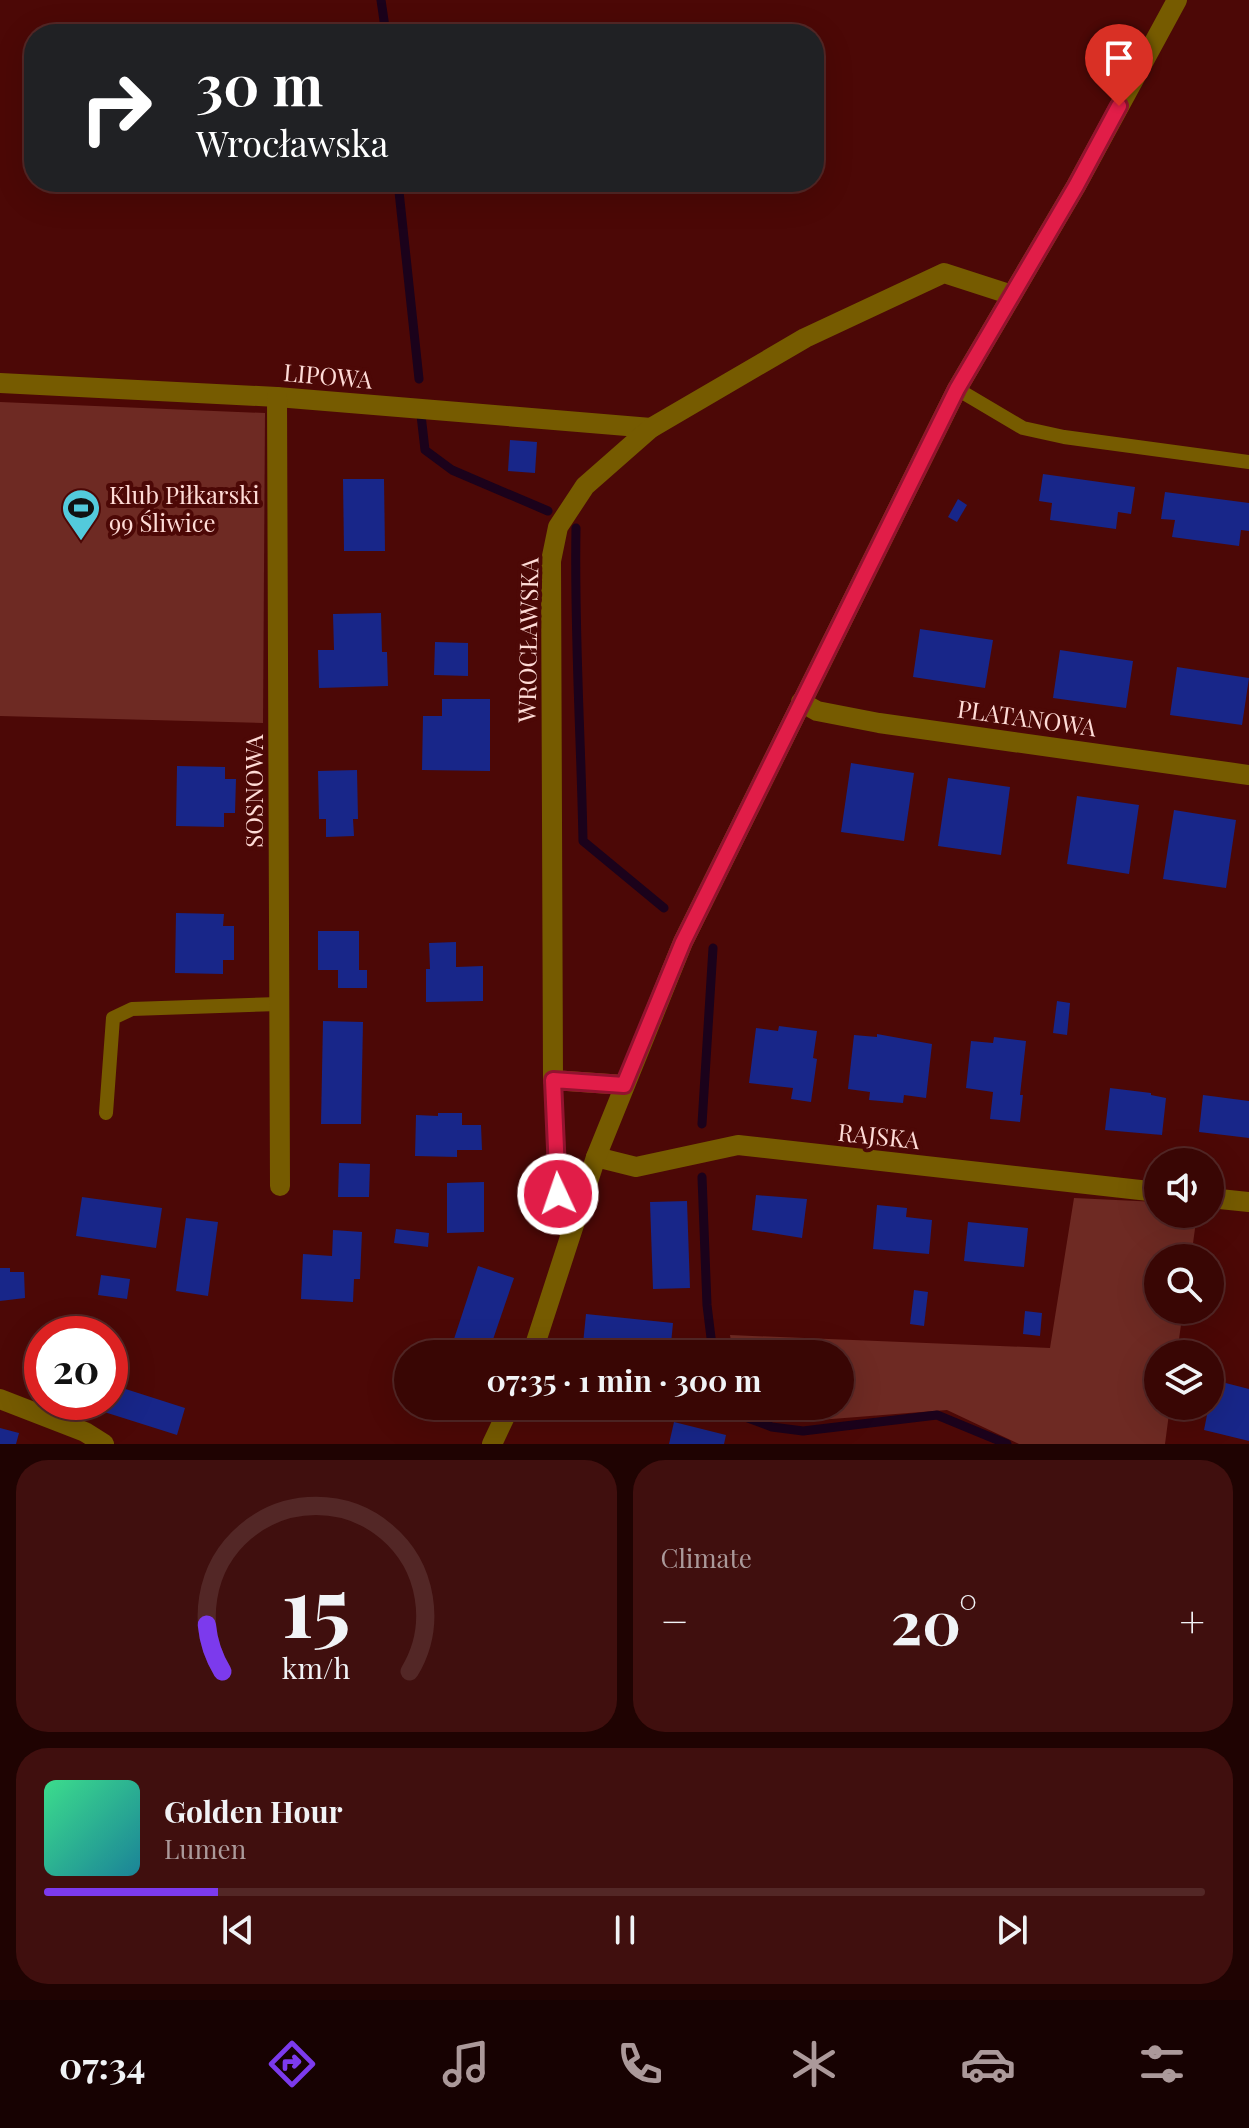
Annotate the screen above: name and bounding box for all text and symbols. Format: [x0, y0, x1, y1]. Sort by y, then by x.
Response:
pin [1085, 24, 1153, 106]
icon: arrive [1097, 36, 1141, 80]
text: 30 m [196, 46, 323, 121]
icon: right [64, 56, 168, 160]
text: Wrocławska [196, 118, 389, 166]
street label: LIPOWA [282, 355, 375, 395]
place label: Klub Piłkarski 99 Śliwice [109, 478, 260, 538]
sports icon: Klub Piłkarski 99 Śliwice [60, 487, 102, 542]
street label: WROCŁAWSKA [510, 556, 544, 724]
street label: PLATANOWA [955, 691, 1100, 743]
street label: SOSNOWA [237, 733, 269, 848]
street label: RAJSKA [836, 1115, 922, 1155]
map controls [1144, 1148, 1224, 1420]
button: sound [1144, 1148, 1224, 1228]
position arrow [516, 1152, 600, 1236]
button: search [1144, 1244, 1224, 1324]
speed limit sign: 20 [24, 1316, 128, 1420]
button: layers [1144, 1340, 1224, 1420]
text: 07:35 · 1 min · 300 m [486, 1360, 762, 1400]
text: Climate [661, 1540, 752, 1575]
text: 15 [282, 1548, 351, 1659]
text: 20° [891, 1580, 977, 1660]
text: − [661, 1590, 689, 1649]
text: + [1179, 1590, 1205, 1649]
text: km/h [282, 1648, 351, 1686]
text: Golden Hour [164, 1791, 343, 1831]
text: Lumen [164, 1831, 246, 1866]
icon: previous [216, 1908, 260, 1952]
icon: pause [603, 1908, 647, 1952]
icon: next [990, 1908, 1034, 1952]
icon: directions [264, 2036, 320, 2092]
icon: music [438, 2036, 494, 2092]
icon: phone [612, 2036, 668, 2092]
icon: climate [786, 2036, 842, 2092]
icon: car [960, 2036, 1016, 2092]
icon: filters [1134, 2036, 1190, 2092]
text: 07:34 [59, 2040, 146, 2088]

